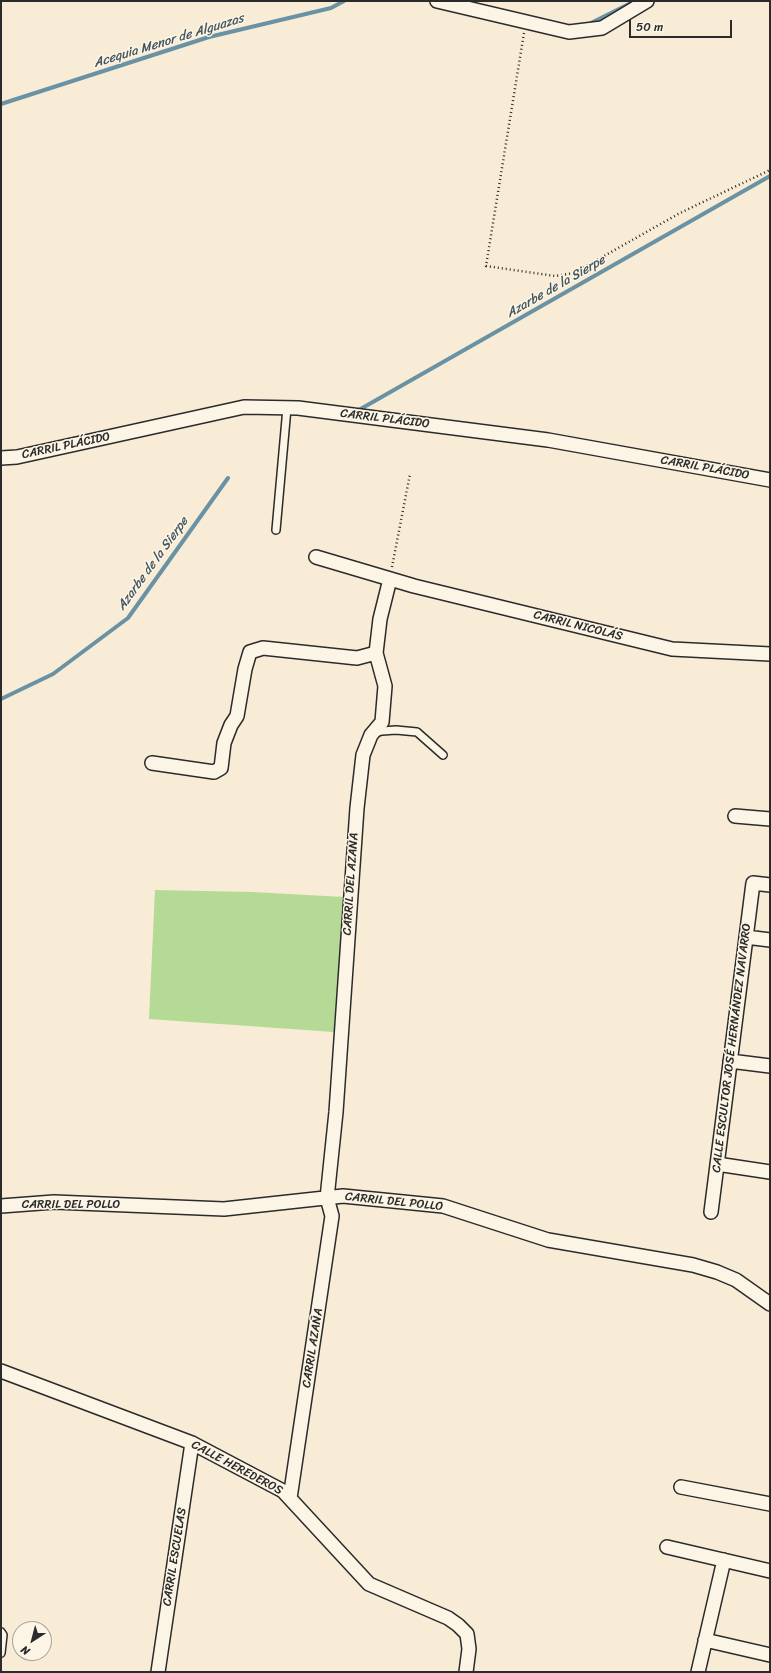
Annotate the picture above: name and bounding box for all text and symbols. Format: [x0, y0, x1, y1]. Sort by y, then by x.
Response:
water label: Acequia Menor de Alguazas [92, 11, 246, 71]
scale bar [631, 12, 734, 38]
text: 50 m [636, 16, 663, 38]
water label: Azarbe de la Sierpe [504, 252, 608, 322]
street label: CARRIL PLÁCIDO [340, 406, 430, 432]
street label: CARRIL PLÁCIDO [21, 430, 111, 462]
street label: CARRIL PLÁCIDO [660, 453, 750, 483]
water label: Azarbe de la Sierpe [114, 515, 192, 613]
street label: CARRIL NICOLÁS [532, 608, 624, 644]
street label: CARRIL DEL AZAÑA [340, 832, 362, 936]
street label: CALLE ESCULTOR JOSÉ HERNÁNDEZ NAVARRO [710, 922, 754, 1174]
street label: CARRIL DEL POLLO [344, 1190, 444, 1214]
street label: CARRIL DEL POLLO [22, 1198, 120, 1212]
street label: CARRIL AZAÑA [300, 1307, 326, 1389]
street label: CALLE HEREDEROS [189, 1438, 285, 1498]
street label: CARRIL ESCUELAS [160, 1507, 190, 1607]
north arrow [12, 1621, 52, 1661]
text: N [17, 1640, 34, 1660]

